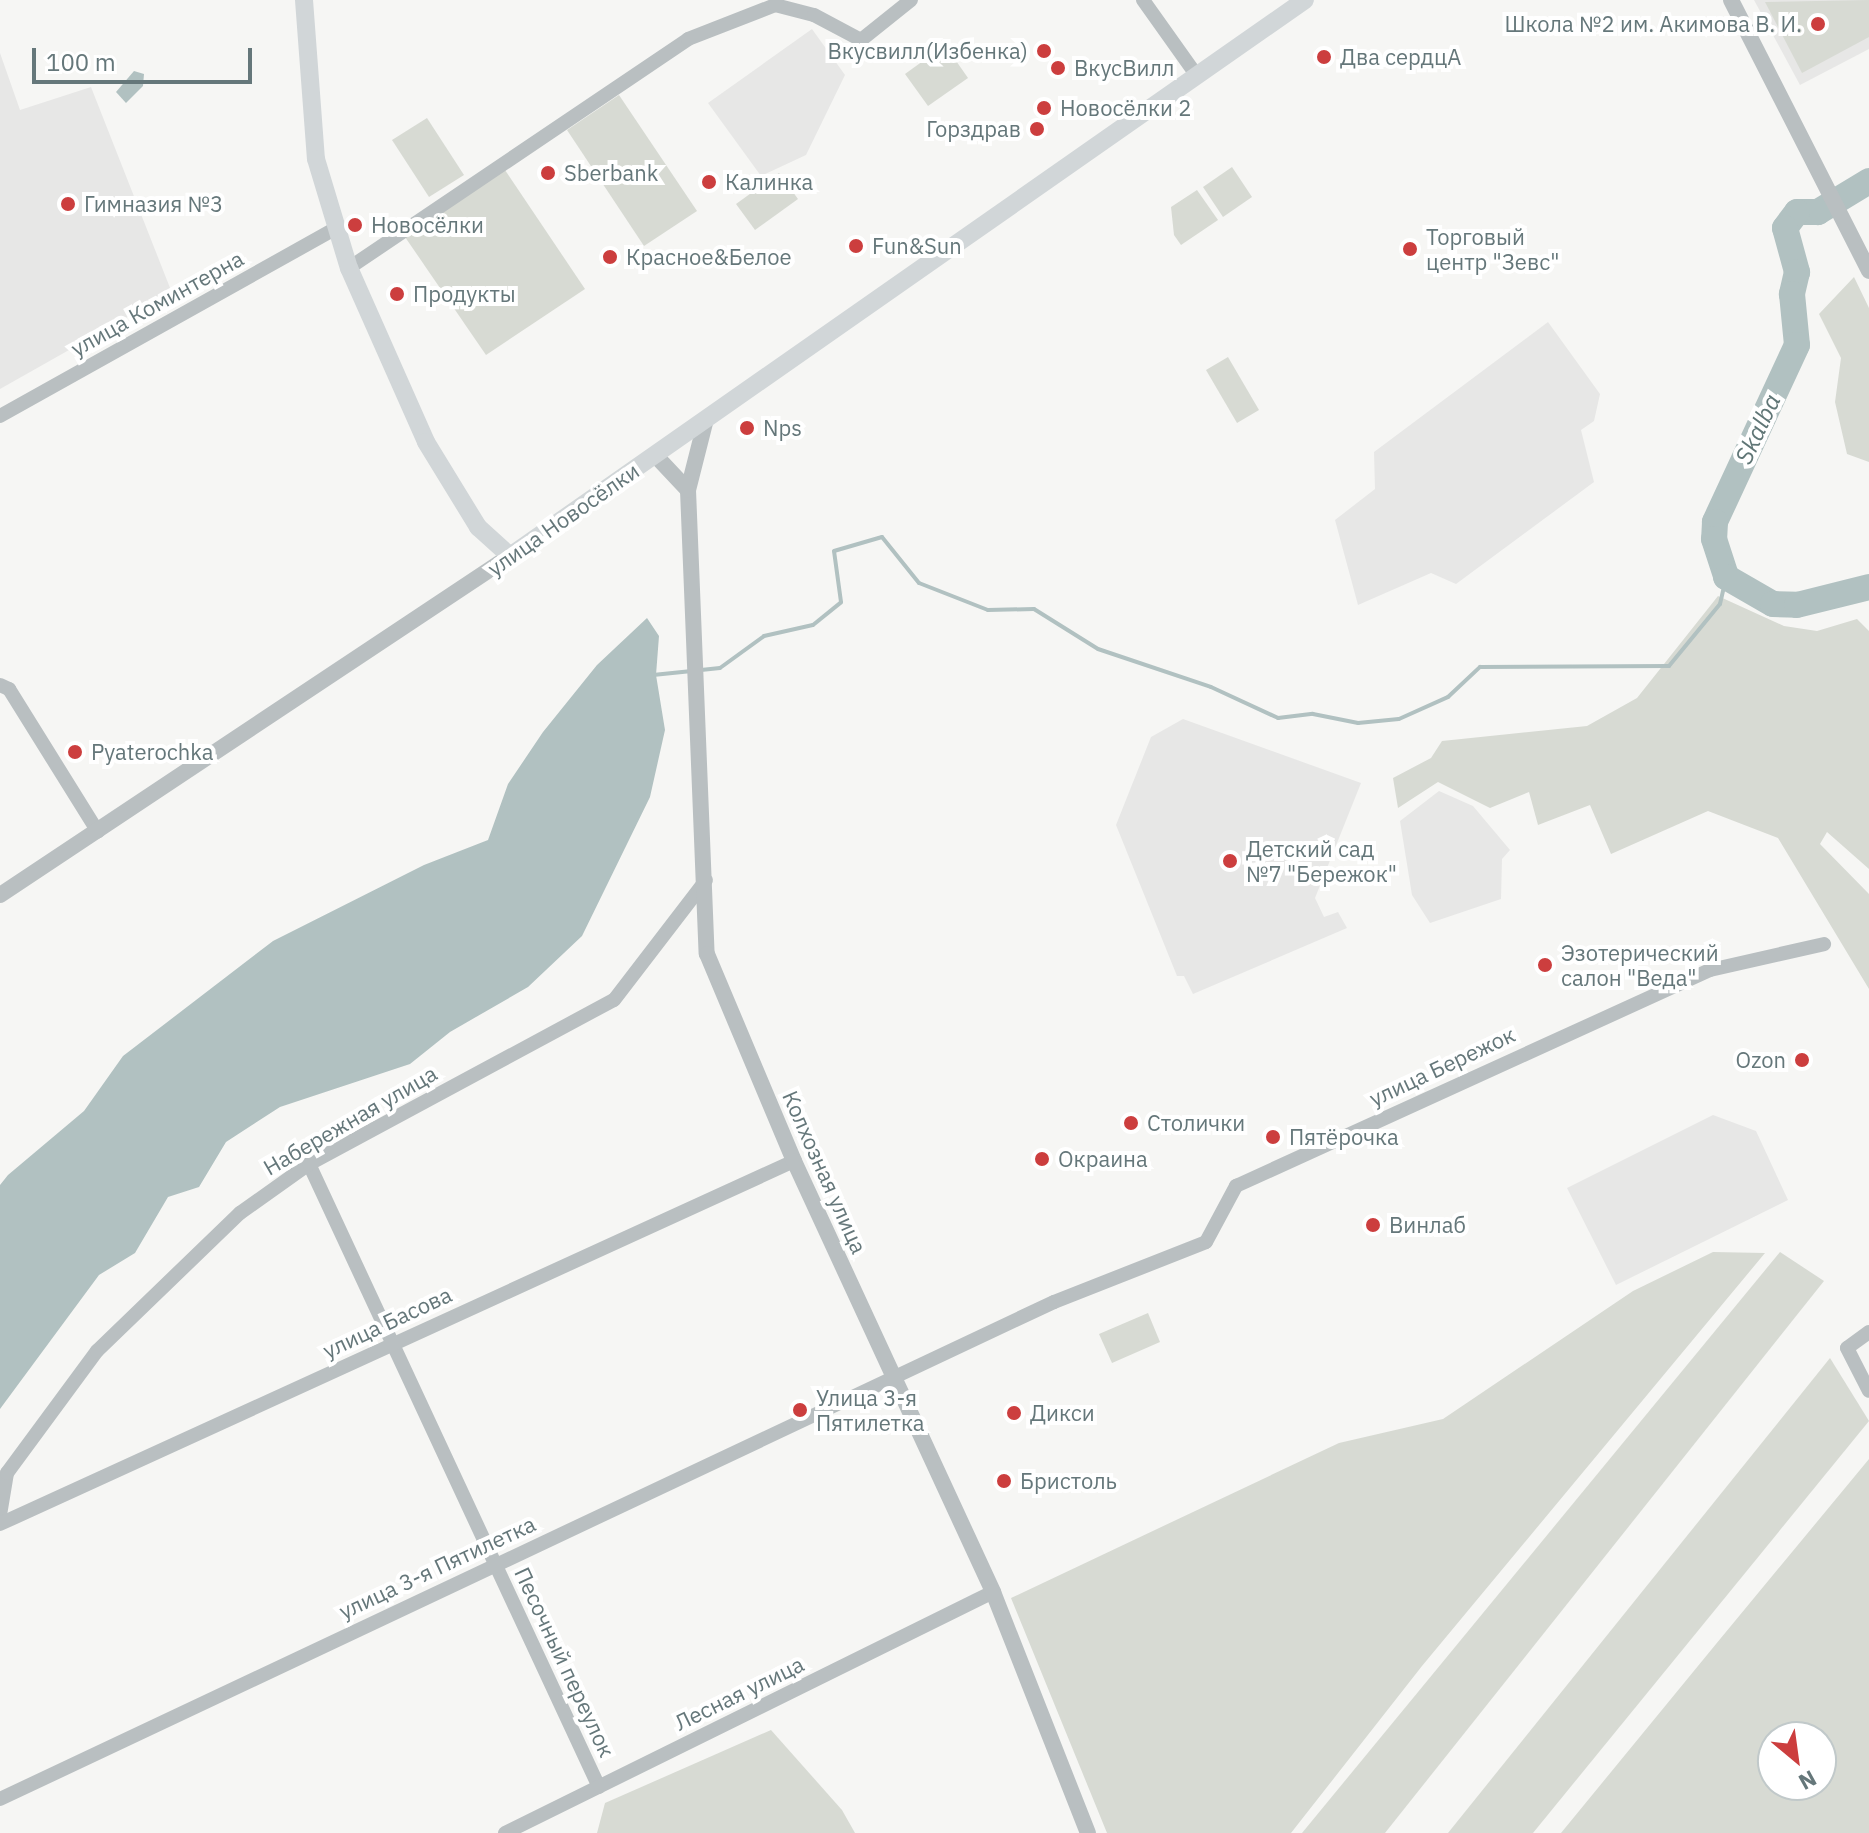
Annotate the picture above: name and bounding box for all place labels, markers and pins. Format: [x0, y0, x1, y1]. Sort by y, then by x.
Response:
place label: Школа №2 им. Акимова В. И. [1505, 11, 1802, 37]
marker: Школа №2 им. Акимова В. И. [1809, 15, 1827, 33]
place label: Вкусвилл(Избенка) [827, 38, 1028, 64]
marker: Вкусвилл(Избенка) [1035, 42, 1053, 60]
place label: Два сердцА [1340, 44, 1461, 70]
marker: Два сердцА [1315, 48, 1333, 66]
place label: ВкусВилл [1074, 55, 1174, 81]
marker: ВкусВилл [1049, 59, 1067, 77]
place label: Новосёлки 2 [1060, 95, 1191, 121]
marker: Новосёлки 2 [1035, 99, 1053, 117]
place label: Горздрав [926, 116, 1021, 142]
marker: Горздрав [1028, 120, 1046, 138]
place label: Sberbank [564, 160, 658, 186]
marker: Sberbank [539, 164, 557, 182]
place label: Калинка [725, 169, 813, 195]
marker: Калинка [700, 173, 718, 191]
place label: Гимназия №3 [84, 191, 223, 217]
marker: Гимназия №3 [59, 195, 77, 213]
place label: Новосёлки [371, 212, 484, 238]
marker: Новосёлки [346, 216, 364, 234]
place label: Торговый центр "Зевс" [1426, 223, 1559, 274]
place label: Fun&Sun [872, 233, 962, 259]
marker: Fun&Sun [847, 237, 865, 255]
marker: Торговый центр "Зевс" [1401, 240, 1419, 258]
place label: Красное&Белое [626, 244, 792, 270]
marker: Красное&Белое [601, 248, 619, 266]
place label: Продукты [413, 281, 516, 307]
marker: Продукты [388, 285, 406, 303]
place label: Nps [763, 415, 802, 441]
marker: Nps [738, 419, 756, 437]
place label: Pyaterochka [91, 739, 214, 765]
marker: Pyaterochka [66, 743, 84, 761]
place label: Детский сад №7 "Бережок" [1246, 835, 1397, 886]
marker: Детский сад №7 "Бережок" [1221, 852, 1239, 870]
place label: Эзотерический салон "Веда" [1561, 939, 1719, 990]
marker: Эзотерический салон "Веда" [1536, 956, 1554, 974]
place label: Ozon [1736, 1047, 1786, 1073]
marker: Ozon [1793, 1051, 1811, 1069]
place label: Столички [1147, 1110, 1245, 1136]
marker: Столички [1122, 1114, 1140, 1132]
place label: Пятёрочка [1289, 1124, 1399, 1150]
marker: Пятёрочка [1264, 1128, 1282, 1146]
place label: Окраина [1058, 1146, 1148, 1172]
marker: Окраина [1033, 1150, 1051, 1168]
place label: Винлаб [1389, 1212, 1466, 1238]
marker: Винлаб [1364, 1216, 1382, 1234]
place label: Улица 3-я Пятилетка [816, 1384, 925, 1436]
place label: Дикси [1030, 1400, 1095, 1426]
marker: Улица 3-я Пятилетка [791, 1401, 809, 1419]
marker: Дикси [1005, 1404, 1023, 1422]
place label: Бристоль [1020, 1468, 1117, 1494]
marker: Бристоль [995, 1472, 1013, 1490]

